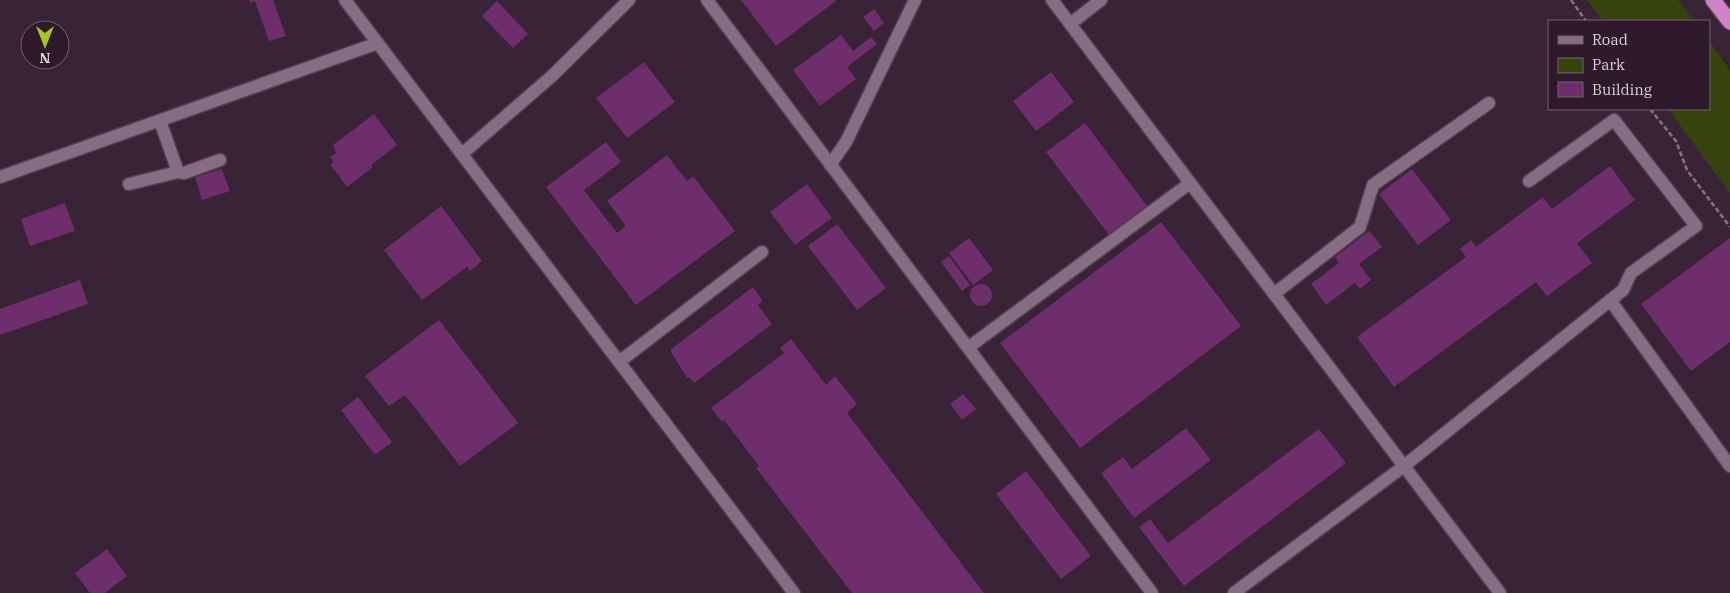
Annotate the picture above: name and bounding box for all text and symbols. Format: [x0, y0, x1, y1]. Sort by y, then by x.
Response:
north arrow [20, 20, 70, 70]
legend [1548, 20, 1710, 110]
text: Road [1592, 30, 1628, 49]
text: N [39, 49, 51, 67]
text: Park [1592, 55, 1625, 74]
text: Building [1592, 80, 1652, 99]

